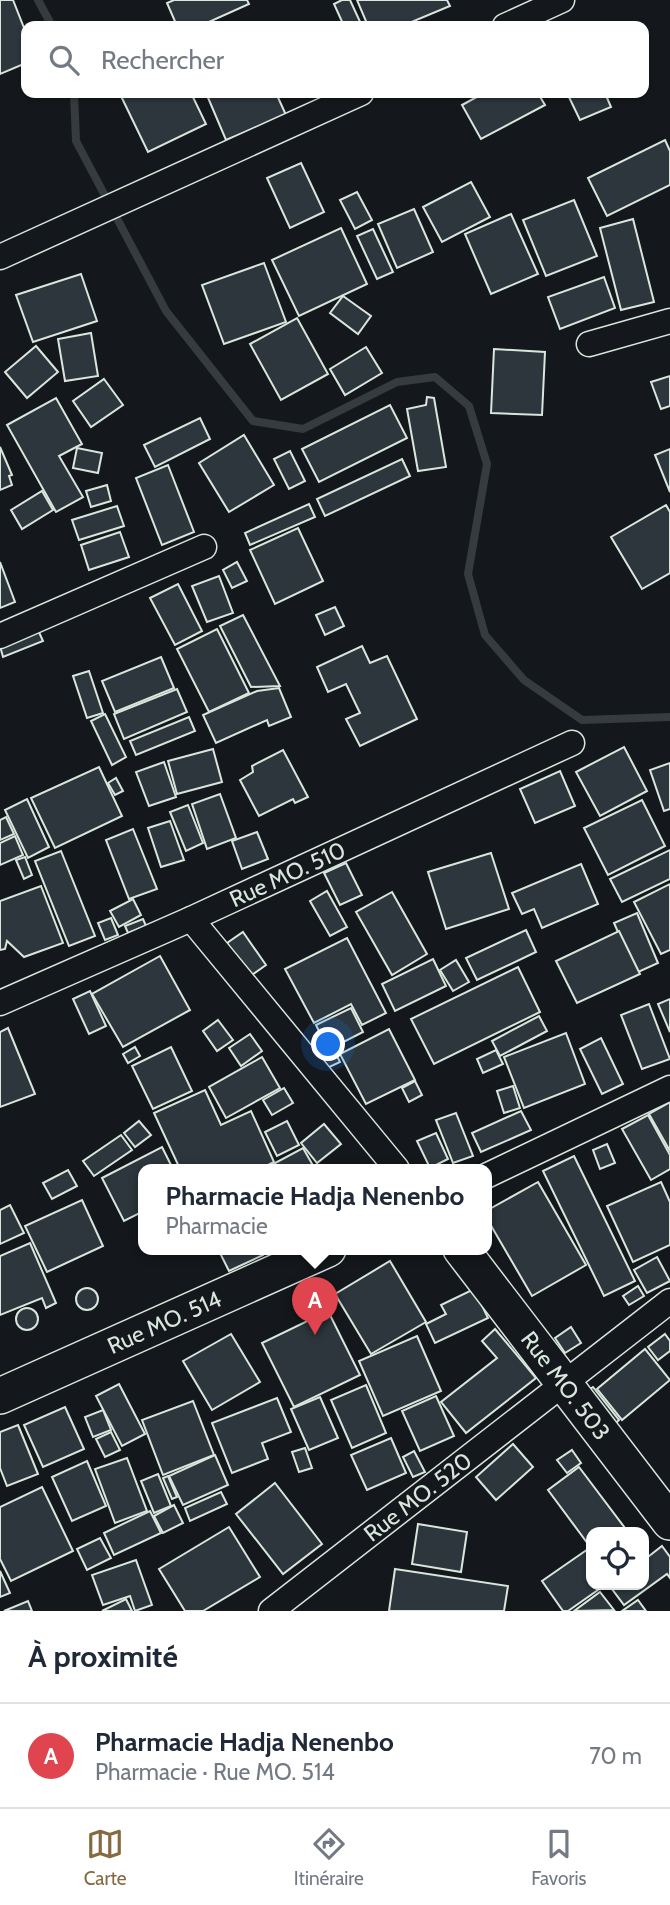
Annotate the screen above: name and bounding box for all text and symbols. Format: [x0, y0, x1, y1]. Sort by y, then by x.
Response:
search box [21, 21, 649, 98]
icon: search [45, 41, 83, 79]
text: Rechercher [101, 44, 224, 76]
street label: Rue MO. 510 [225, 836, 350, 913]
your location [311, 1027, 345, 1061]
popup [138, 1164, 492, 1255]
text: Pharmacie Hadja Nenenbo [166, 1180, 464, 1212]
text: Pharmacie [166, 1212, 268, 1240]
pin: A [292, 1277, 338, 1335]
street label: Rue MO. 514 [103, 1285, 226, 1360]
street label: Rue MO. 503 [515, 1326, 616, 1446]
street label: Rue MO. 520 [358, 1446, 477, 1548]
map controls [586, 1527, 649, 1590]
button: locate [586, 1527, 649, 1590]
text: À proximité [28, 1638, 178, 1675]
text: Pharmacie Hadja Nenenbo [95, 1726, 394, 1758]
text: A [44, 1742, 58, 1770]
text: 70 m [589, 1742, 642, 1770]
text: Pharmacie · Rue MO. 514 [95, 1758, 335, 1786]
tab: Carte [84, 1825, 127, 1890]
tab: Itinéraire [294, 1825, 364, 1890]
tab: Favoris [531, 1825, 586, 1890]

